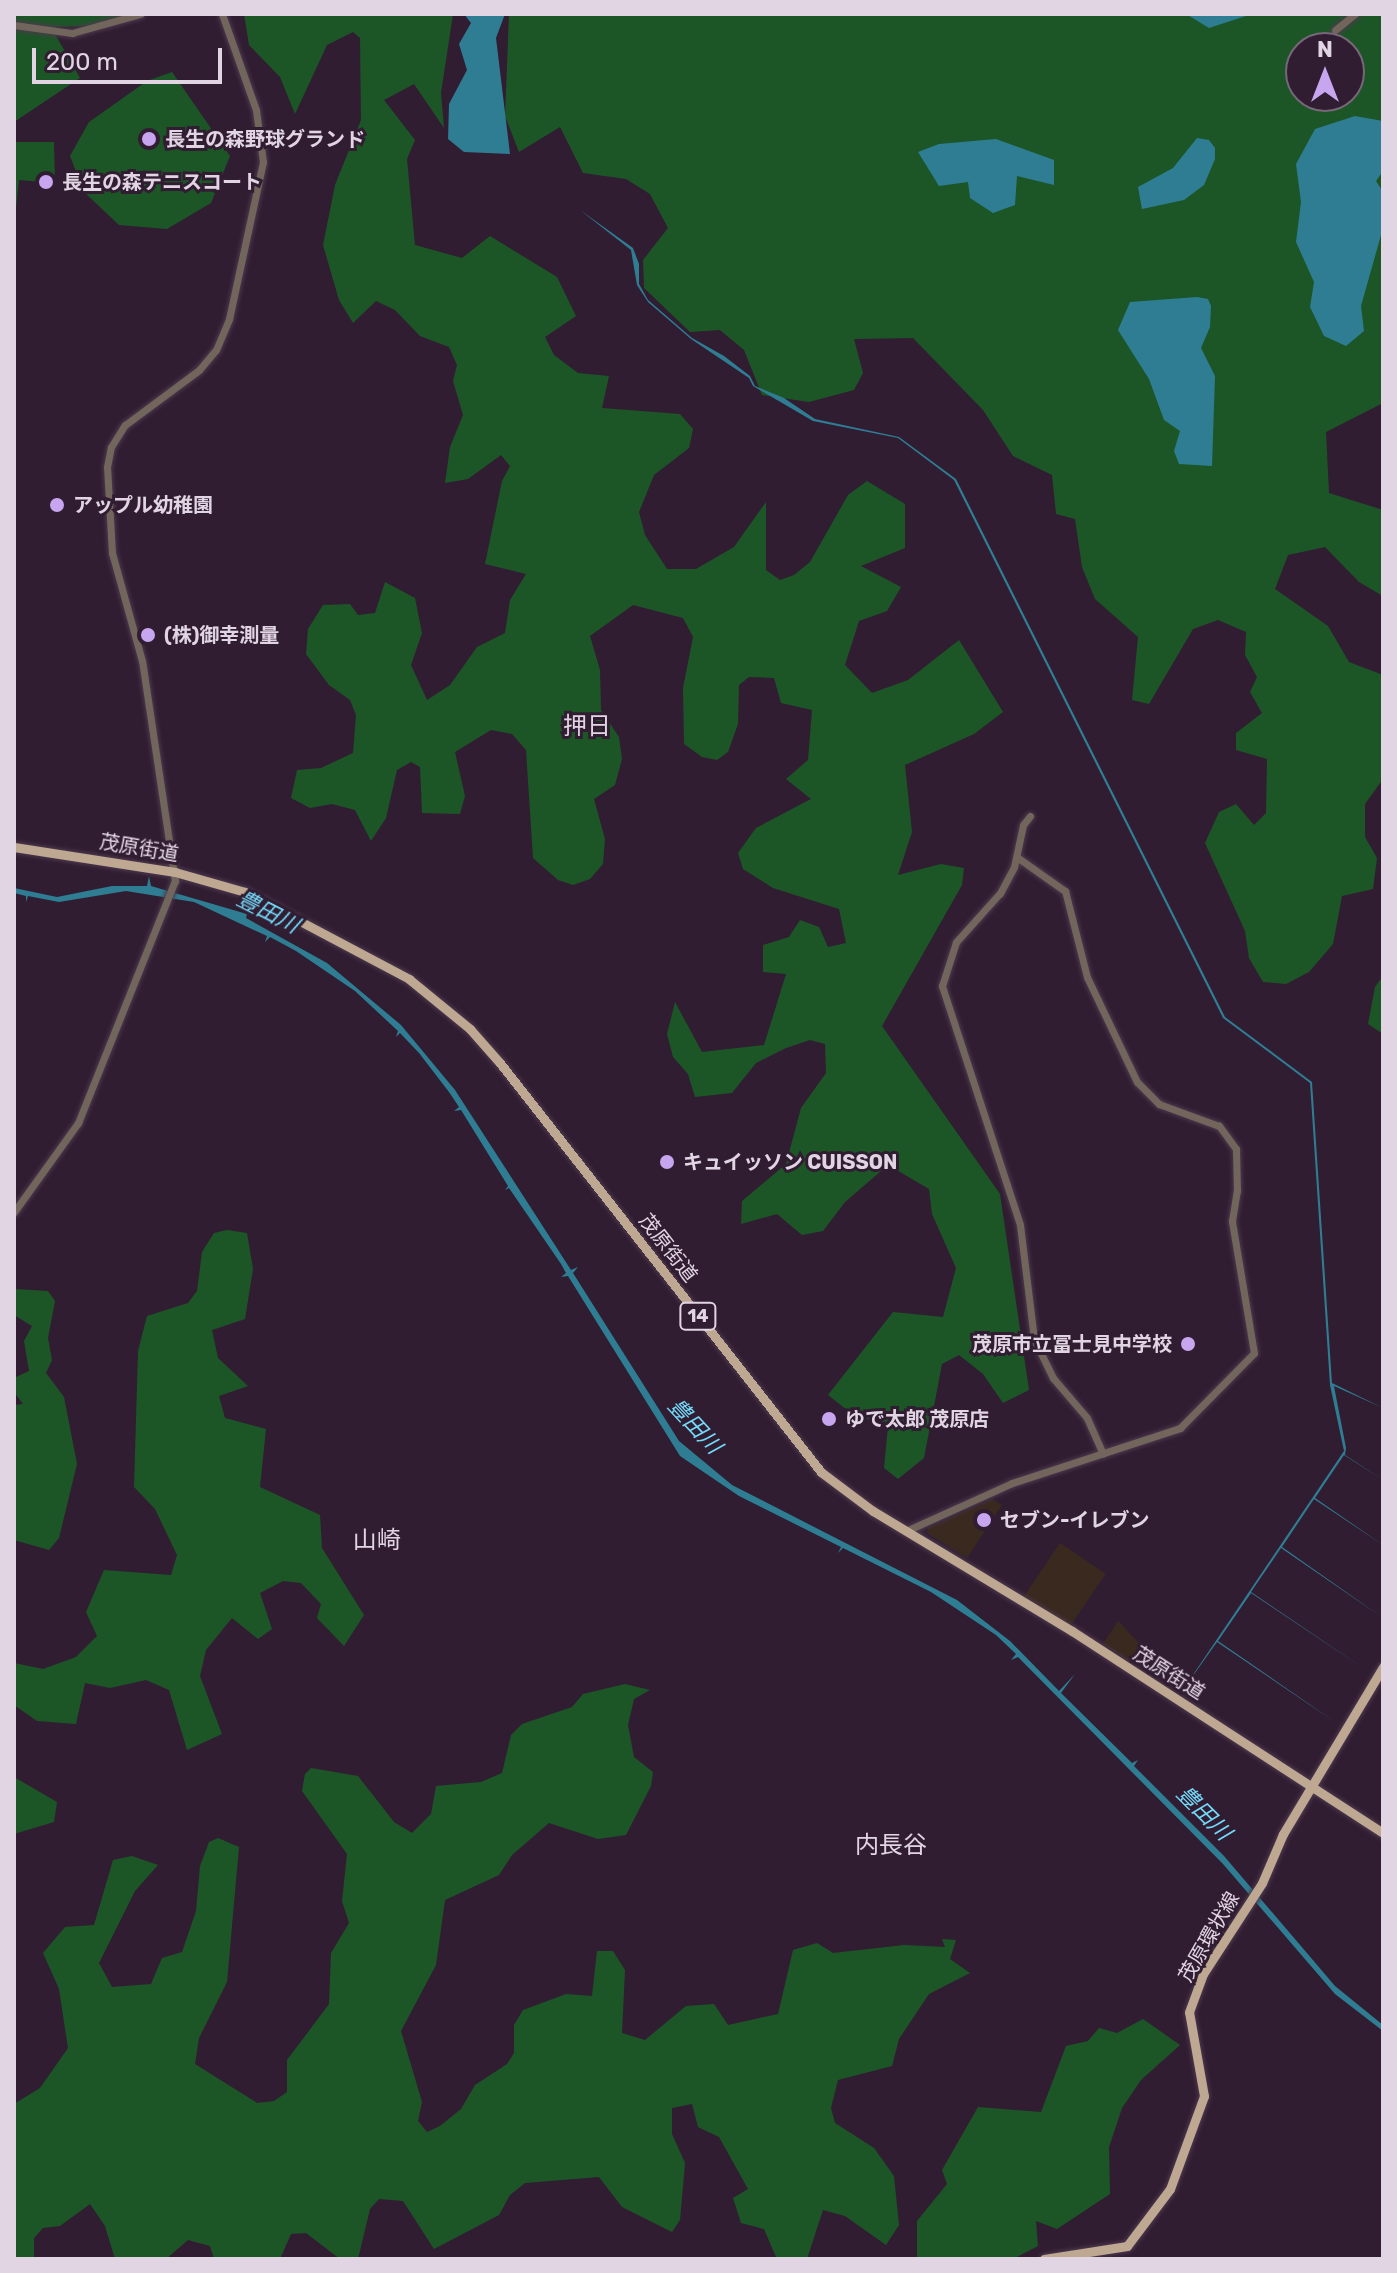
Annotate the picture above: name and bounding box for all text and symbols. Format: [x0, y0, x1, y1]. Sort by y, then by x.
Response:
scale bar [36, 32, 226, 82]
north arrow [1285, 32, 1365, 112]
text: N [1317, 36, 1333, 63]
text: 200 m [46, 48, 118, 76]
place label: 長生の森野球グランド [165, 127, 365, 151]
marker: 長生の森野球グランド [140, 130, 158, 148]
place label: 長生の森テニスコート [62, 170, 262, 194]
marker: 長生の森テニスコート [37, 173, 55, 191]
place label: アップル幼稚園 [73, 493, 213, 517]
marker: アップル幼稚園 [48, 496, 66, 514]
place label: (株)御幸測量 [164, 623, 279, 647]
marker: (株)御幸測量 [139, 626, 157, 644]
district label: 押日 [563, 713, 611, 741]
street label: 茂原街道 [98, 829, 180, 867]
water label: 豊田川 [233, 885, 303, 939]
place label: キュイッソン CUISSON [683, 1150, 897, 1174]
marker: キュイッソン CUISSON [658, 1153, 676, 1171]
street label: 茂原街道 [634, 1209, 702, 1287]
road number: 14 [678, 1302, 718, 1330]
place label: 茂原市立冨士見中学校 [972, 1332, 1172, 1356]
marker: 茂原市立冨士見中学校 [1179, 1335, 1197, 1353]
water label: 豊田川 [663, 1393, 727, 1459]
place label: ゆで太郎 茂原店 [845, 1407, 989, 1431]
marker: ゆで太郎 茂原店 [820, 1410, 838, 1428]
place label: セブン-イレブン [1000, 1508, 1150, 1532]
marker: セブン-イレブン [975, 1511, 993, 1529]
district label: 山崎 [353, 1527, 401, 1555]
street label: 茂原街道 [1129, 1641, 1209, 1705]
water label: 豊田川 [1171, 1780, 1237, 1846]
district label: 内長谷 [855, 1832, 927, 1860]
street label: 茂原環状線 [1174, 1888, 1244, 1986]

